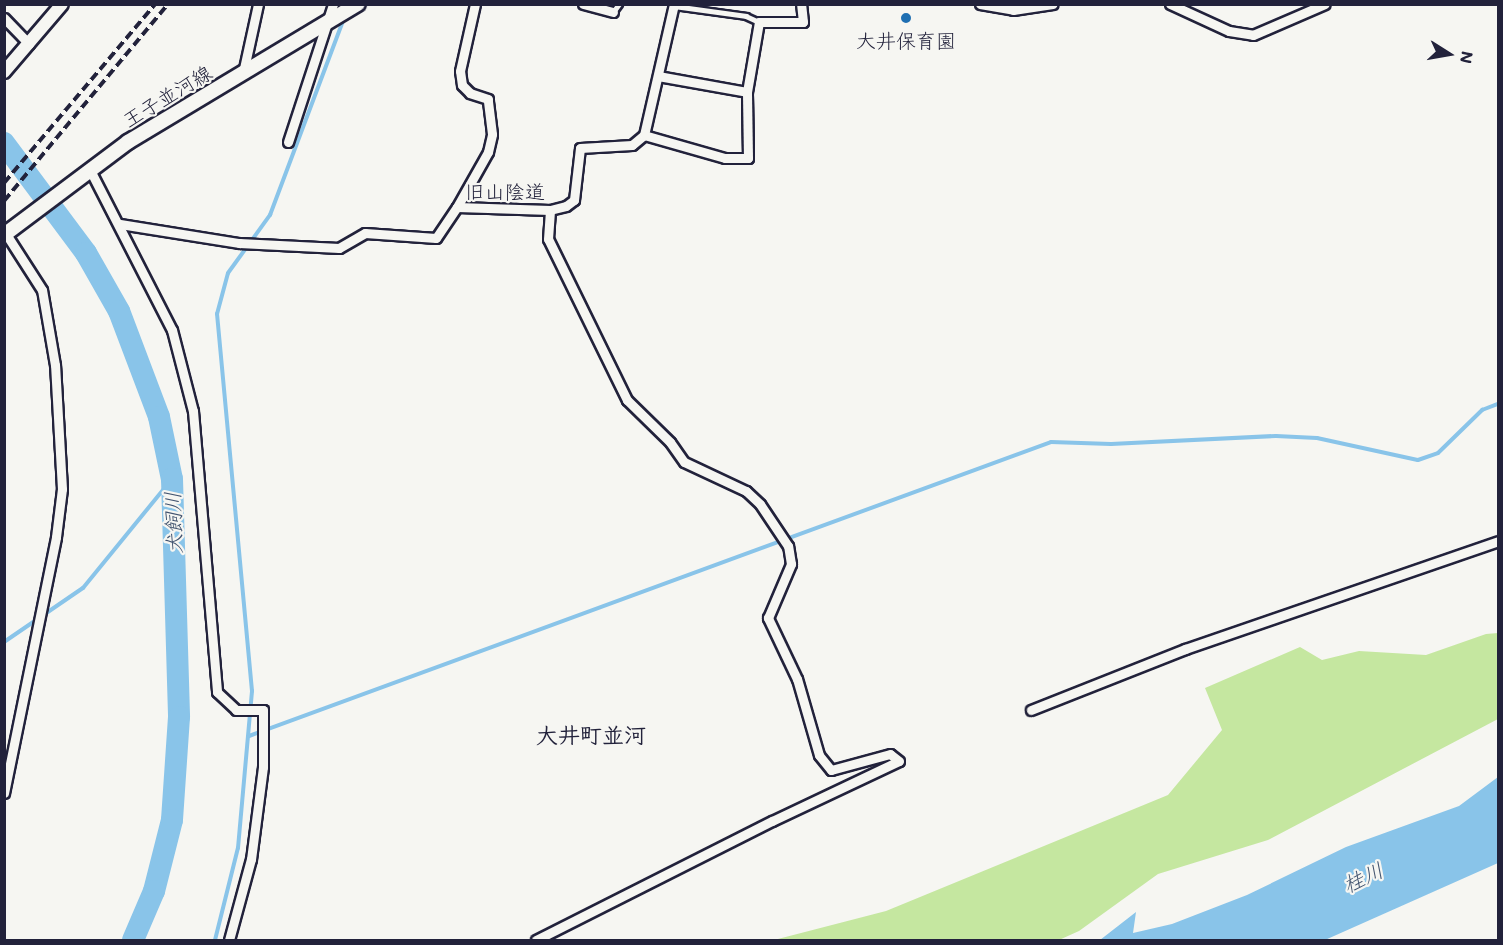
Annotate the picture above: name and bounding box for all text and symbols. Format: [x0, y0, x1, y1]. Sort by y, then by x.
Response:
marker: 大井保育園 [899, 11, 913, 25]
north arrow [1419, 24, 1479, 84]
place label: 大井保育園 [856, 28, 956, 52]
text: N [1456, 50, 1479, 65]
street label: 王子並河線 [118, 60, 216, 132]
street label: 旧山陰道 [465, 179, 545, 203]
water label: 犬飼川 [159, 491, 187, 555]
district label: 大井町並河 [536, 722, 646, 748]
water label: 桂川 [1339, 857, 1387, 897]

